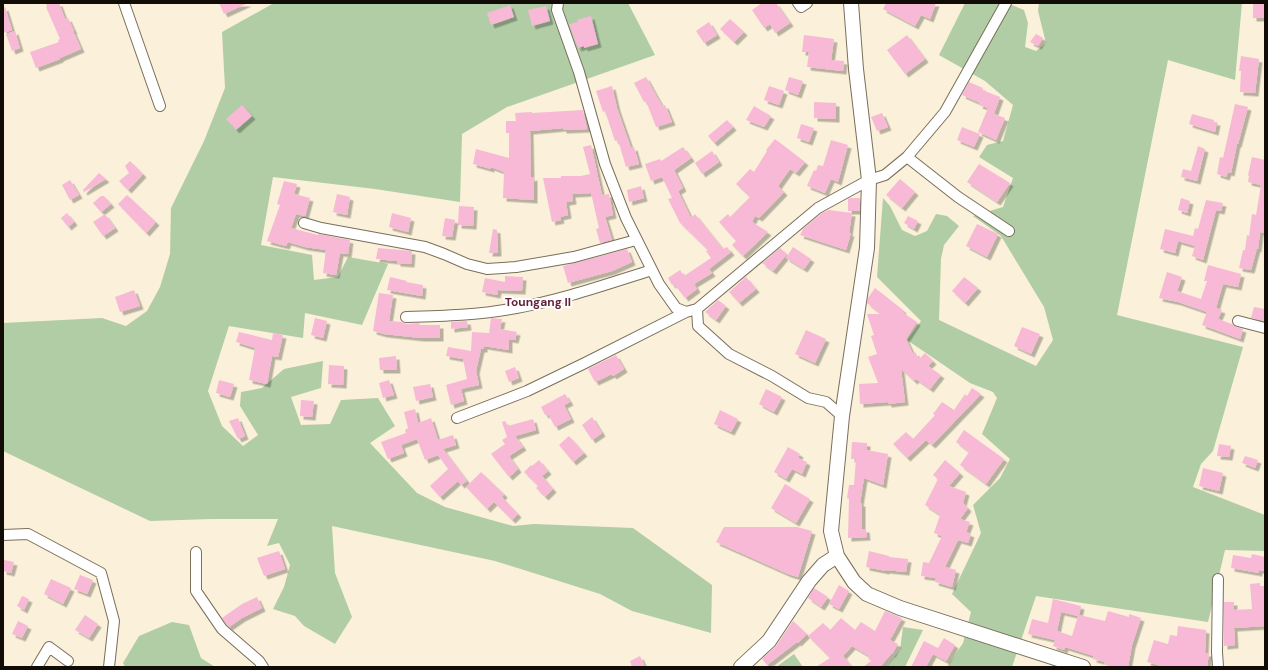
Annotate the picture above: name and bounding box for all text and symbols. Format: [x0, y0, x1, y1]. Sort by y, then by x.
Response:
district label: Toungang II [505, 294, 571, 310]

